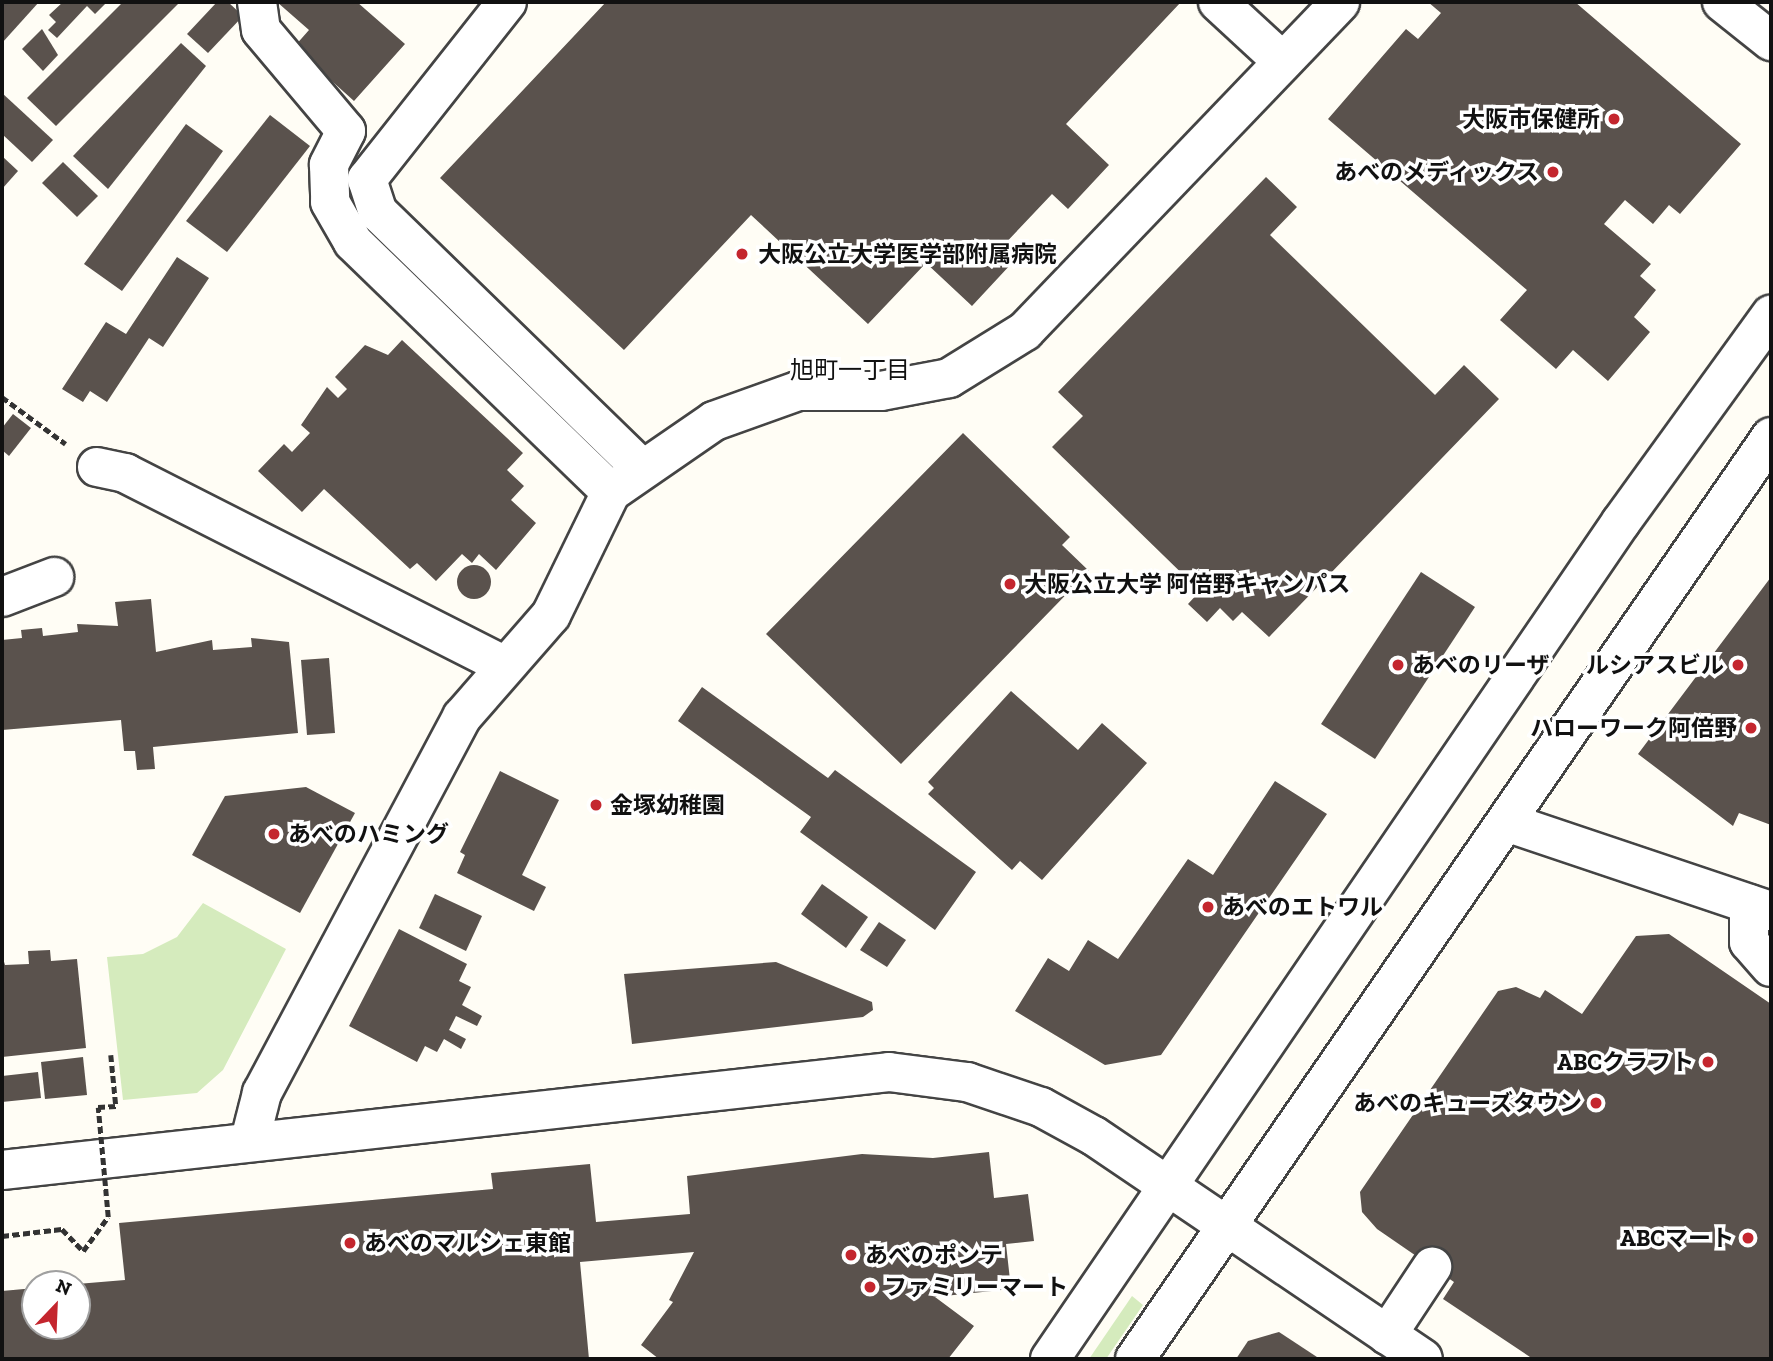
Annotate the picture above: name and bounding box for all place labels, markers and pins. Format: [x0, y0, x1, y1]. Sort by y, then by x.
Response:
place label: 大阪市保健所 [1462, 105, 1600, 133]
marker: 大阪市保健所 [1606, 111, 1622, 127]
place label: あべのメディックス [1332, 158, 1539, 186]
marker: あべのメディックス [1545, 164, 1561, 180]
place label: 大阪公立大学医学部附属病院 [758, 240, 1057, 268]
marker: 大阪公立大学医学部附属病院 [732, 244, 752, 264]
place label: 大阪公立大学 阿倍野キャンパス [1024, 570, 1350, 598]
marker: 大阪公立大学 阿倍野キャンパス [1002, 576, 1018, 592]
place label: あべのリーザ [1412, 651, 1550, 679]
place label: ルシアスビル [1586, 651, 1724, 679]
marker: あべのリーザ [1390, 657, 1406, 673]
marker: ルシアスビル [1730, 657, 1746, 673]
place label: ハローワーク阿倍野 [1530, 714, 1737, 742]
marker: ハローワーク阿倍野 [1743, 720, 1759, 736]
place label: 金塚幼稚園 [610, 791, 725, 819]
marker: 金塚幼稚園 [588, 797, 604, 813]
place label: あべのハミング [288, 820, 449, 848]
marker: あべのハミング [266, 826, 282, 842]
place label: あべのエトワル [1222, 893, 1383, 921]
marker: あべのエトワル [1200, 899, 1216, 915]
place label: ABCクラフト [1557, 1048, 1694, 1076]
marker: ABCクラフト [1700, 1054, 1716, 1070]
place label: あべのキューズタウン [1352, 1089, 1582, 1117]
marker: あべのキューズタウン [1588, 1095, 1604, 1111]
place label: ABCマート [1620, 1224, 1734, 1252]
place label: あべのマルシェ東館 [364, 1229, 571, 1257]
marker: ABCマート [1740, 1230, 1756, 1246]
marker: あべのマルシェ東館 [342, 1235, 358, 1251]
place label: あべのポンテ [865, 1241, 1003, 1269]
marker: あべのポンテ [843, 1247, 859, 1263]
place label: ファミリーマート [884, 1273, 1068, 1301]
marker: ファミリーマート [862, 1279, 878, 1295]

